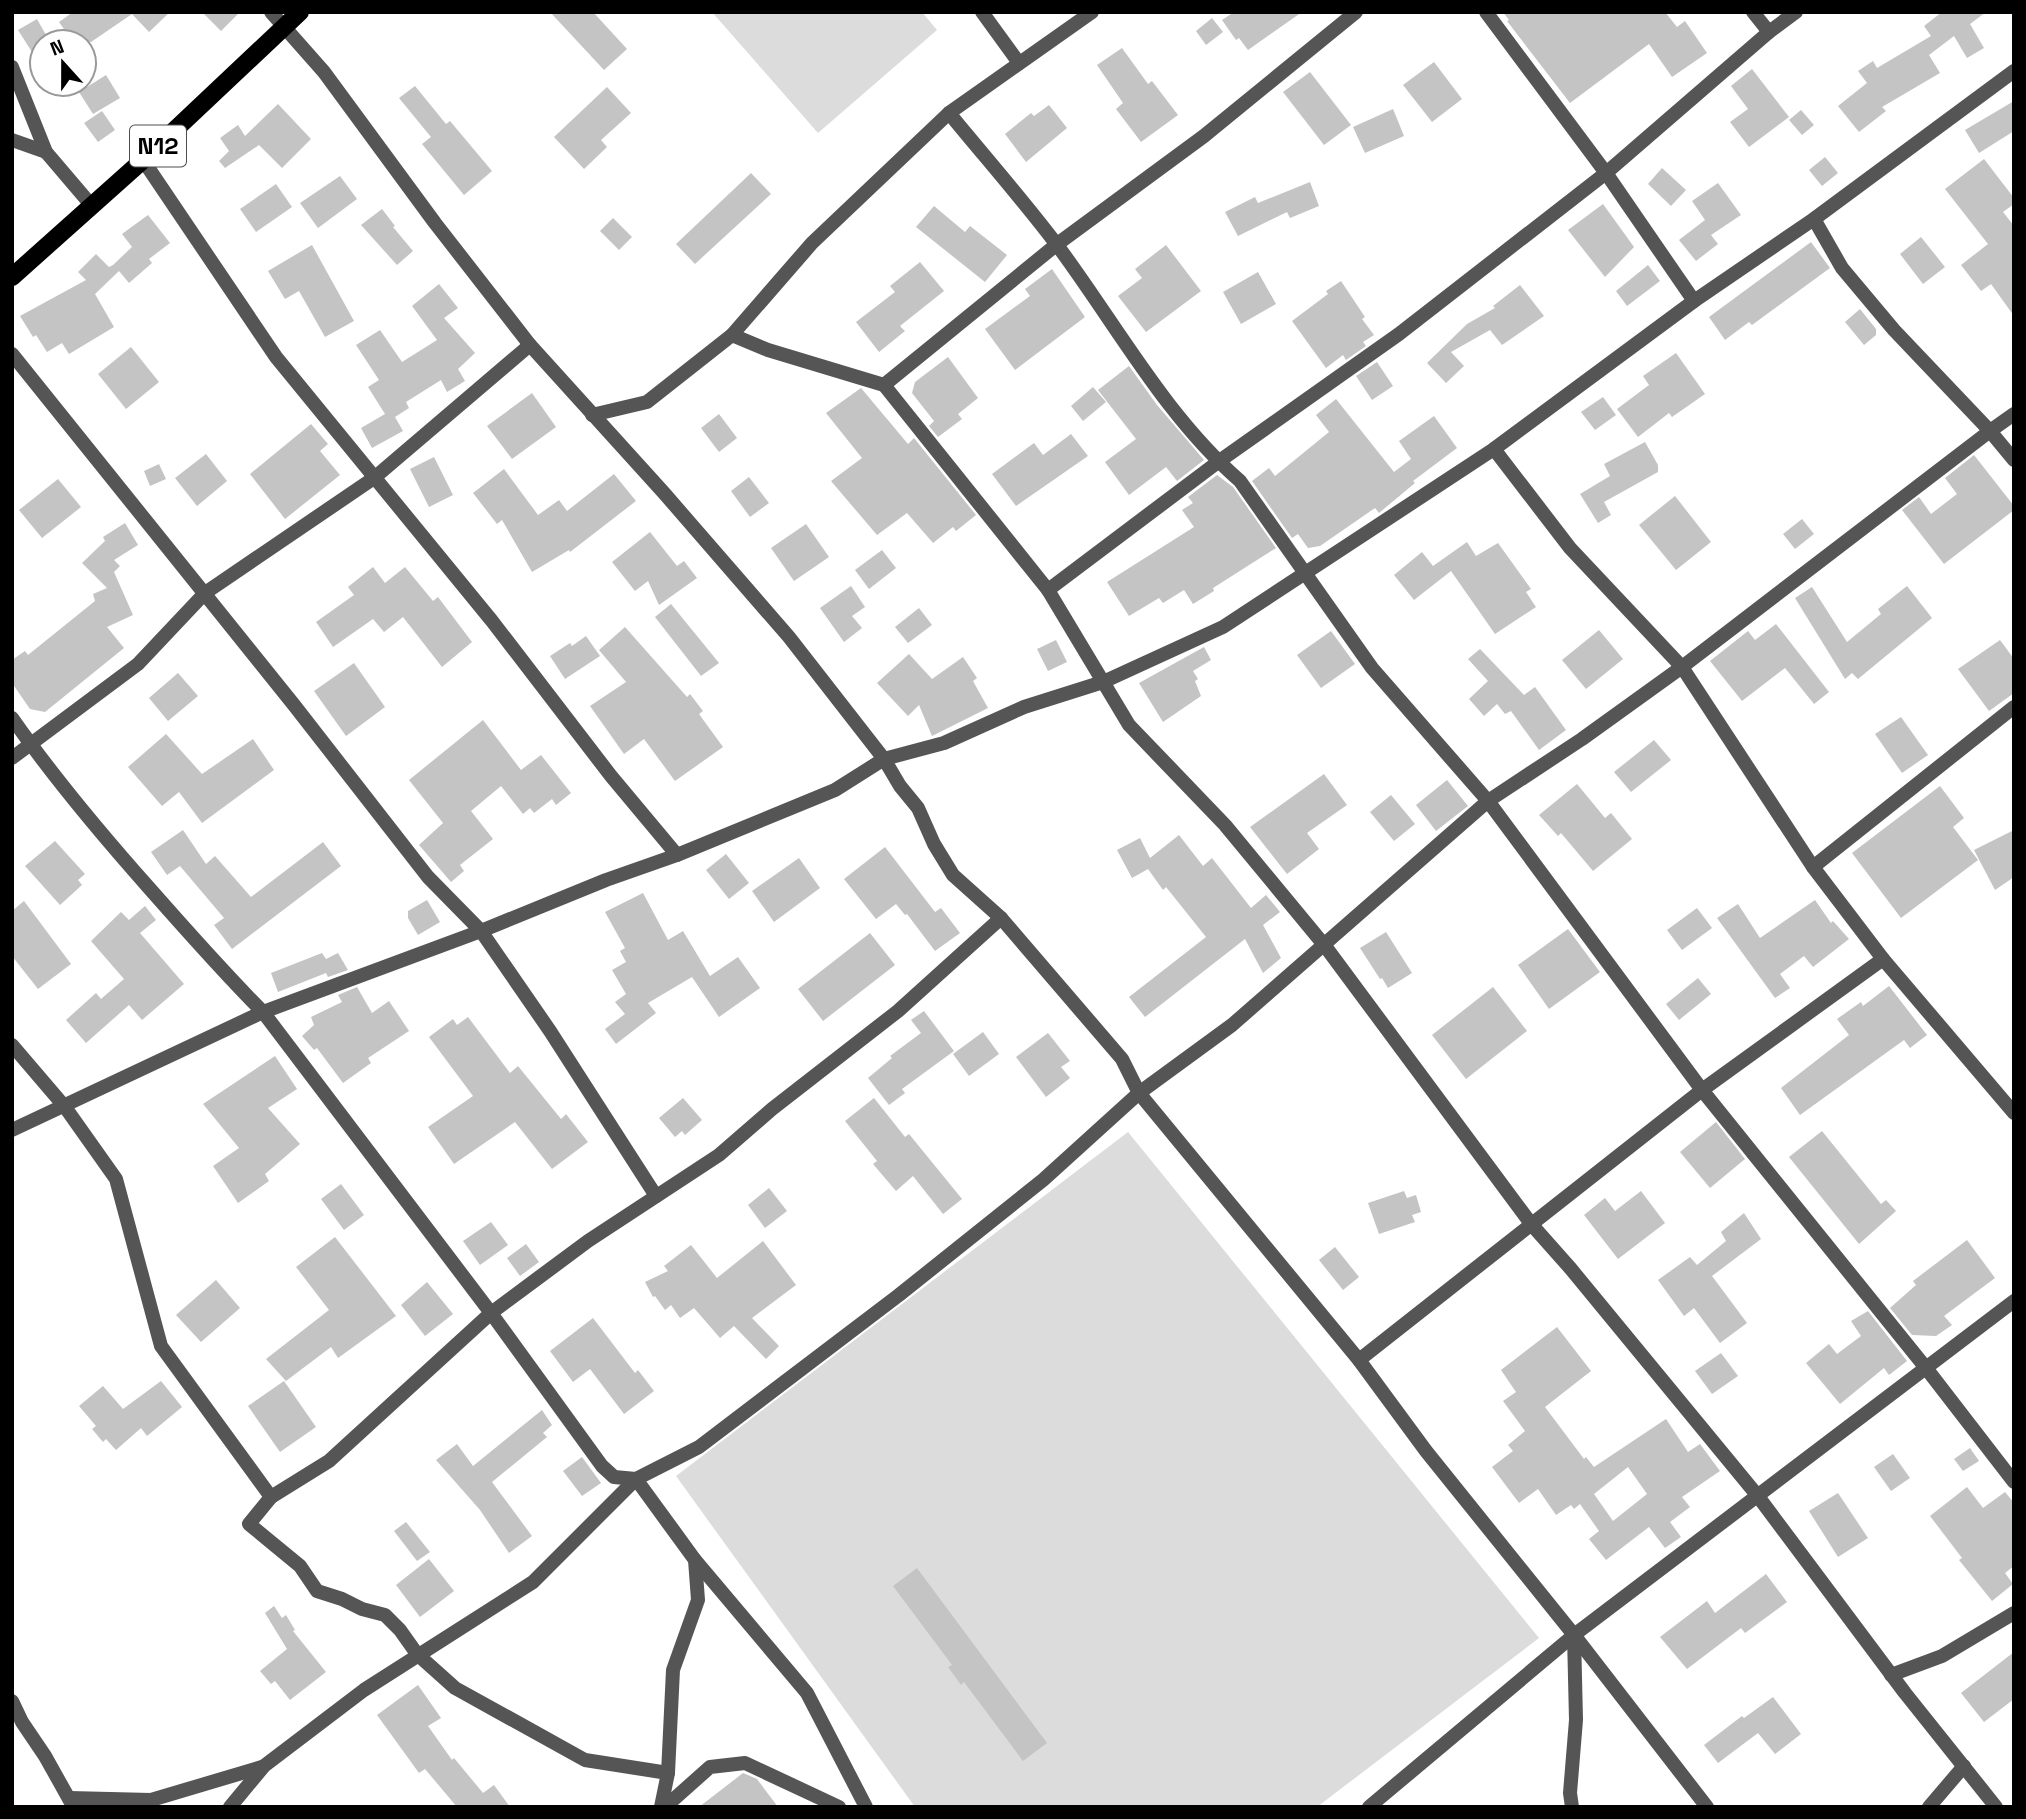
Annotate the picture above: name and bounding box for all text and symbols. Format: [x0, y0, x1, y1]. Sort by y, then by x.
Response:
north arrow [28, 28, 98, 98]
text: N [47, 34, 68, 62]
road number: N12 [130, 126, 186, 166]

